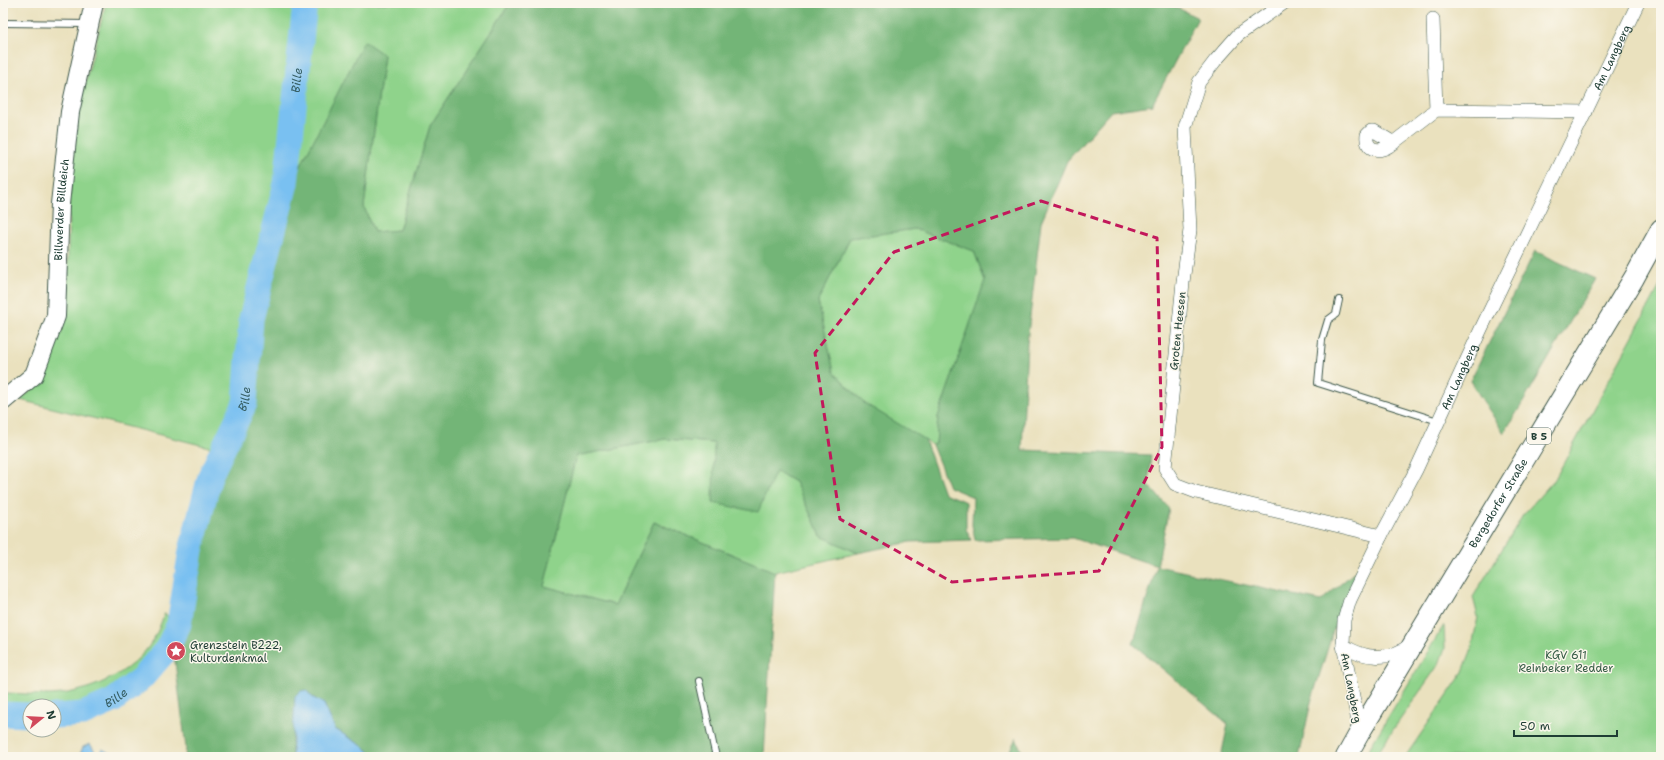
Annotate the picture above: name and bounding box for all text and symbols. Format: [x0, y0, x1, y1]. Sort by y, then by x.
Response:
street label: Am Langberg [1590, 22, 1634, 93]
water label: Bille [288, 67, 306, 94]
street label: Billwerder Billdeich [50, 158, 72, 261]
street label: Groten Heesen [1166, 291, 1190, 371]
street label: Am Langberg [1437, 341, 1481, 412]
water label: Bille [234, 386, 254, 414]
road number: B 5 [1527, 428, 1551, 444]
street label: Bergedorfer Straße [1465, 455, 1531, 551]
place label: Grenzstein B222, Kulturdenkmal [190, 638, 282, 666]
place icon: Grenzstein B222, Kulturdenkmal [165, 640, 187, 662]
park label: KGV 611 Reinbeker Redder [1519, 648, 1613, 676]
street label: Am Langberg [1337, 652, 1365, 725]
water label: Bille [102, 684, 131, 712]
north arrow [22, 698, 62, 738]
text: N [43, 709, 60, 722]
scale bar [1514, 712, 1617, 738]
text: 50 m [1520, 718, 1550, 734]

